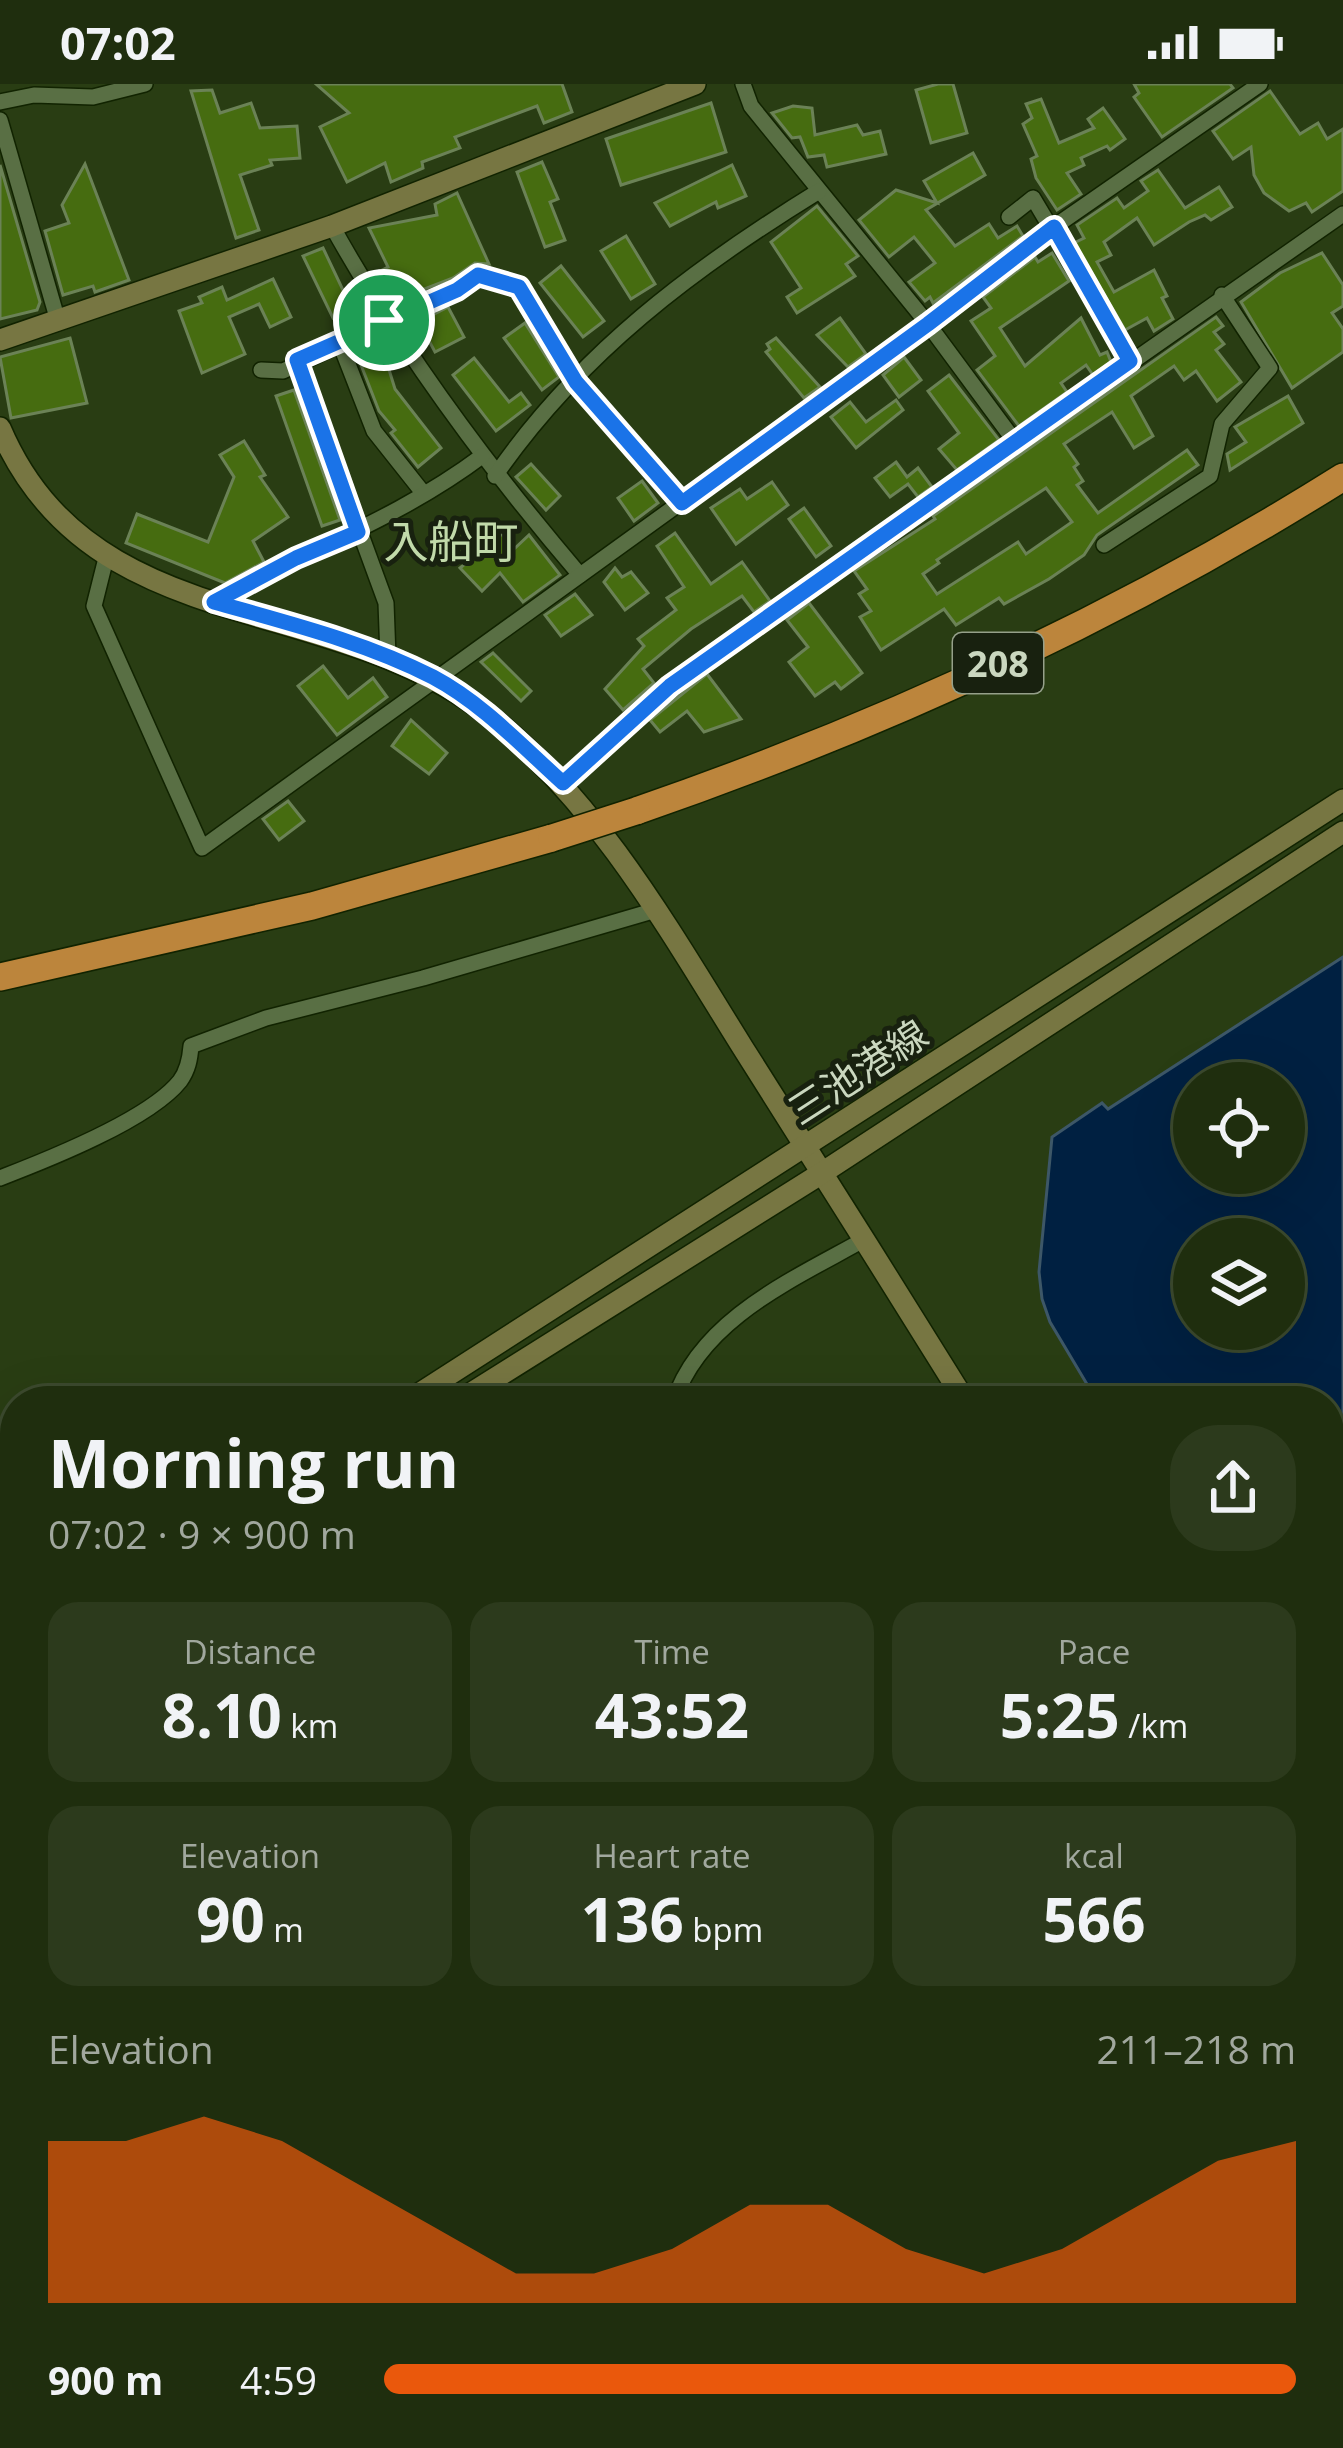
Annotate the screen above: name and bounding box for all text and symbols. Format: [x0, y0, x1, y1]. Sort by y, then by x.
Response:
text: 07:02 [60, 12, 176, 73]
pin [333, 269, 435, 371]
icon: arrive [351, 287, 417, 353]
district label: 入船町 [383, 510, 519, 571]
road number: 208 [953, 633, 1043, 693]
street label: 三池港線 [777, 1006, 937, 1136]
map controls [1173, 1062, 1305, 1350]
button: locate [1173, 1062, 1305, 1194]
button: layers [1173, 1218, 1305, 1350]
text: Morning run [48, 1417, 459, 1507]
button: share [1170, 1425, 1296, 1551]
text: 07:02 · 9 × 900 m [48, 1507, 356, 1560]
text: Distance [184, 1629, 316, 1674]
text: Time [634, 1629, 710, 1674]
text: Pace [1058, 1629, 1130, 1674]
text: 8.10 [162, 1674, 282, 1756]
text: 43:52 [595, 1674, 749, 1756]
text: 5:25 [1000, 1674, 1120, 1756]
text: km [282, 1703, 338, 1748]
text: /km [1120, 1703, 1188, 1748]
text: Elevation [180, 1833, 320, 1878]
text: Heart rate [593, 1833, 751, 1878]
text: kcal [1064, 1833, 1124, 1878]
text: 90 [196, 1878, 265, 1960]
text: 136 [581, 1878, 684, 1960]
text: 566 [1043, 1878, 1145, 1960]
text: m [265, 1907, 304, 1952]
text: bpm [684, 1907, 763, 1952]
text: Elevation [48, 2022, 214, 2075]
text: 211–218 m [1096, 2022, 1296, 2075]
text: 900 m [48, 2353, 163, 2406]
text: 4:59 [240, 2353, 317, 2406]

